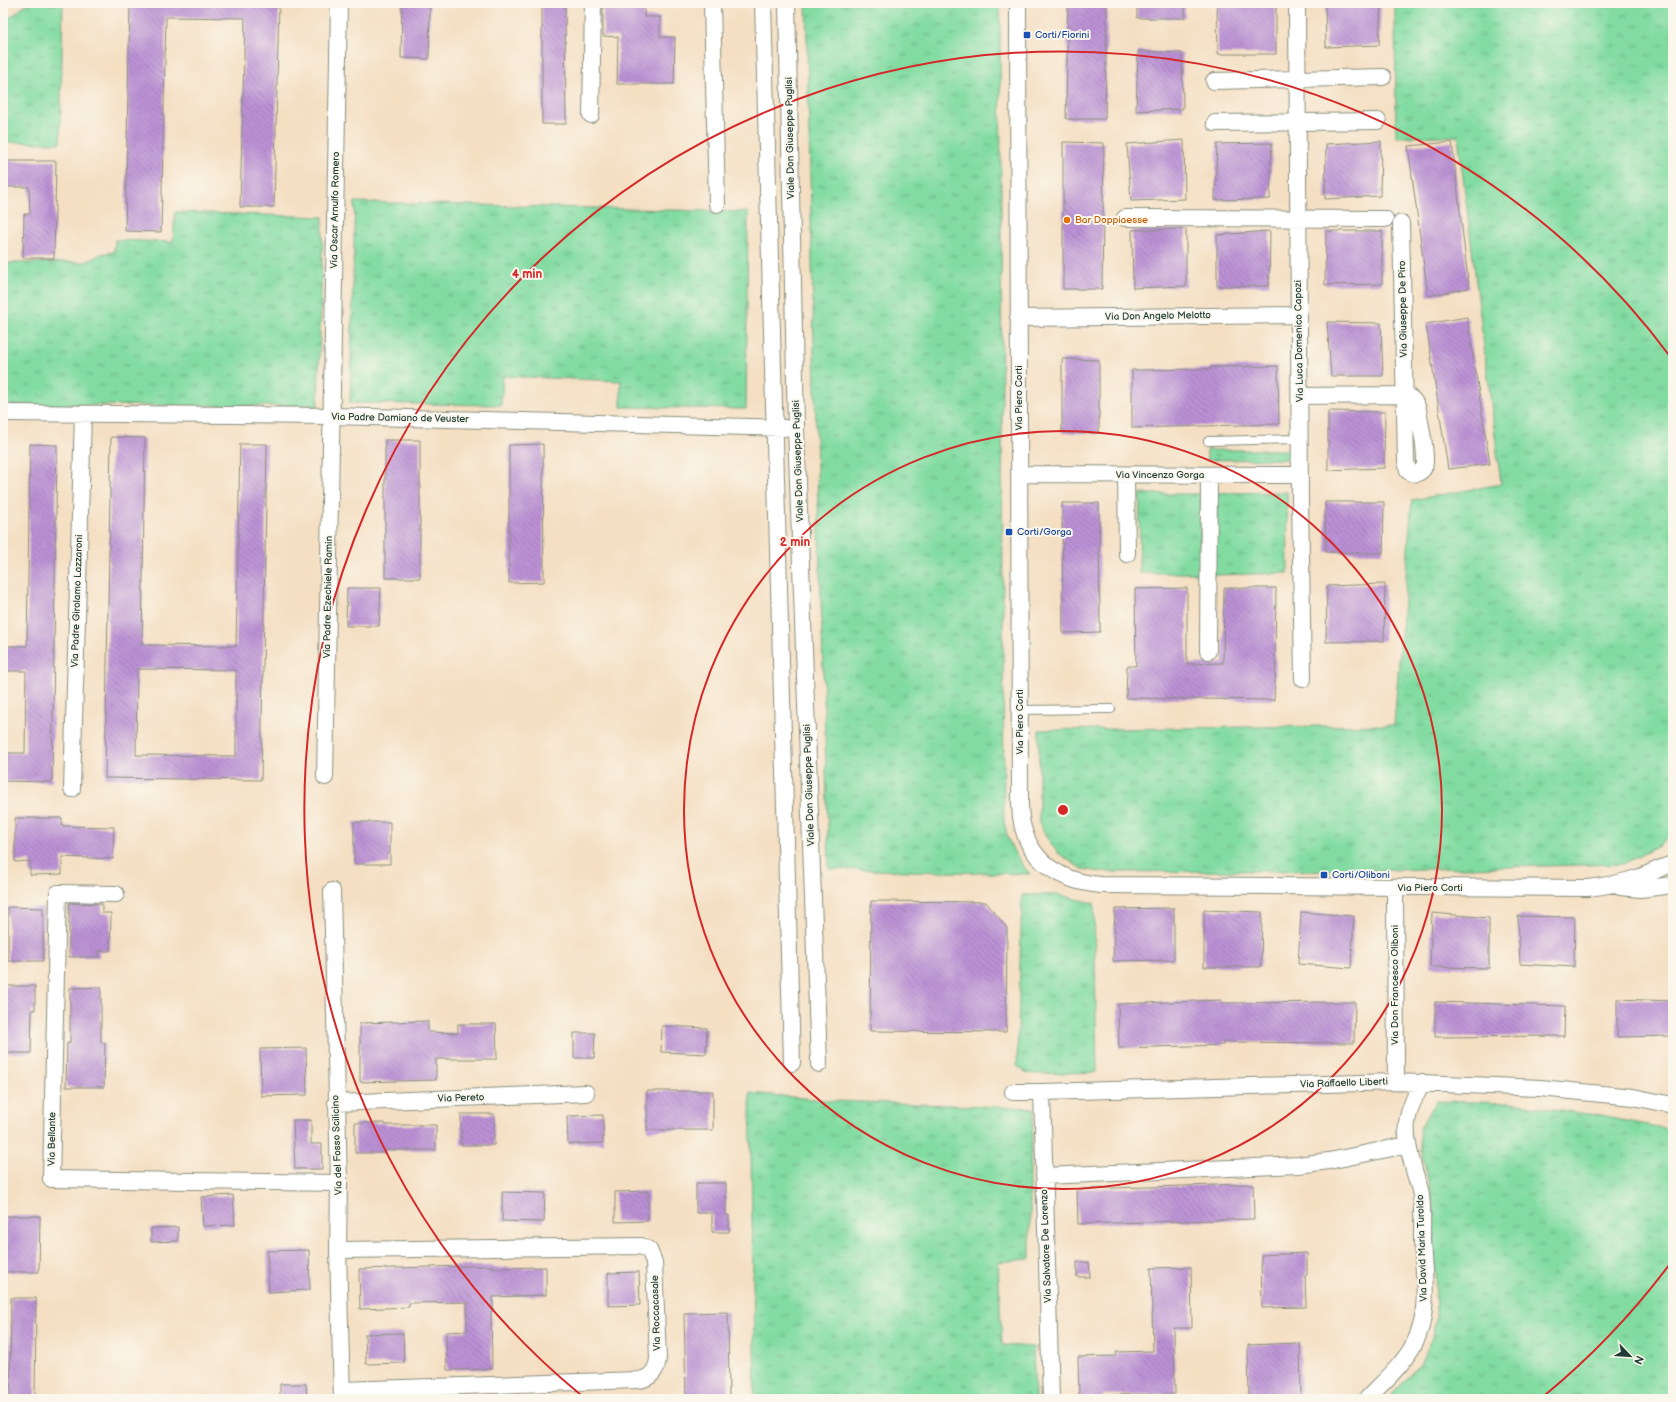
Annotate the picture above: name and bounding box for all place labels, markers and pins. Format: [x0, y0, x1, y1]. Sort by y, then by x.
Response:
place label: Corti/Fiorini [1035, 29, 1089, 41]
marker: Corti/Fiorini [1022, 30, 1032, 40]
place label: Bar Doppiaesse [1075, 214, 1148, 226]
marker: Bar Doppiaesse [1062, 215, 1072, 225]
place label: Corti/Gorga [1017, 526, 1072, 538]
marker: Corti/Gorga [1004, 527, 1014, 537]
centre of rings [1056, 803, 1070, 817]
place label: Corti/Oliboni [1332, 869, 1390, 881]
marker: Corti/Oliboni [1319, 870, 1329, 880]

